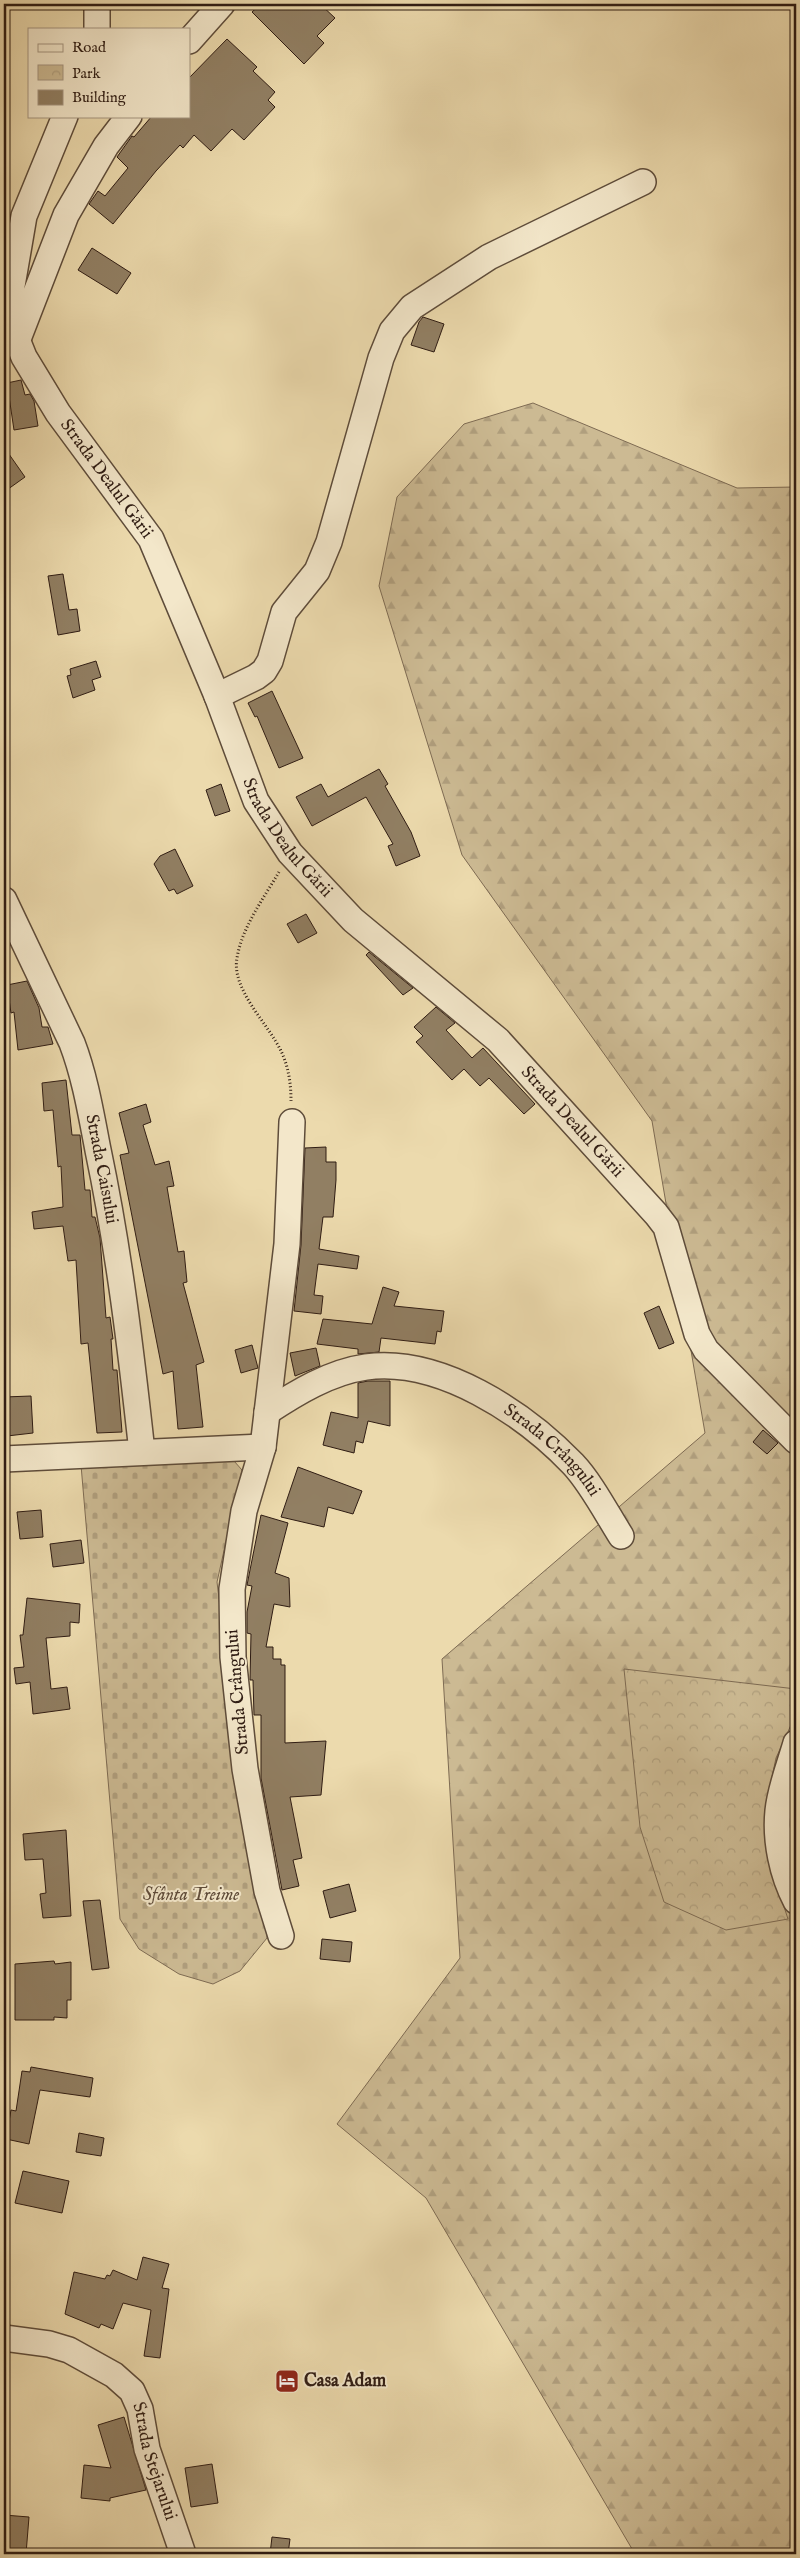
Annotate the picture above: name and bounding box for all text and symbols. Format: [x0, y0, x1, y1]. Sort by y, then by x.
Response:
legend [28, 28, 190, 118]
text: Road [72, 38, 107, 57]
text: Park [72, 64, 102, 83]
text: Building [72, 88, 127, 107]
street label: Strada Dealul Gării [55, 414, 158, 543]
street label: Strada Dealul Gării [237, 775, 338, 903]
street label: Strada Dealul Gării [516, 1061, 629, 1183]
street label: Strada Caisului [80, 1112, 123, 1226]
street label: Strada Crângului [499, 1399, 606, 1501]
street label: Strada Crângului [221, 1628, 255, 1756]
park label: Sfânta Treime [143, 1884, 239, 1907]
hotel icon: Casa Adam [274, 2368, 300, 2394]
place label: Casa Adam [304, 2370, 386, 2393]
street label: Strada Stejarului [127, 2398, 182, 2524]

